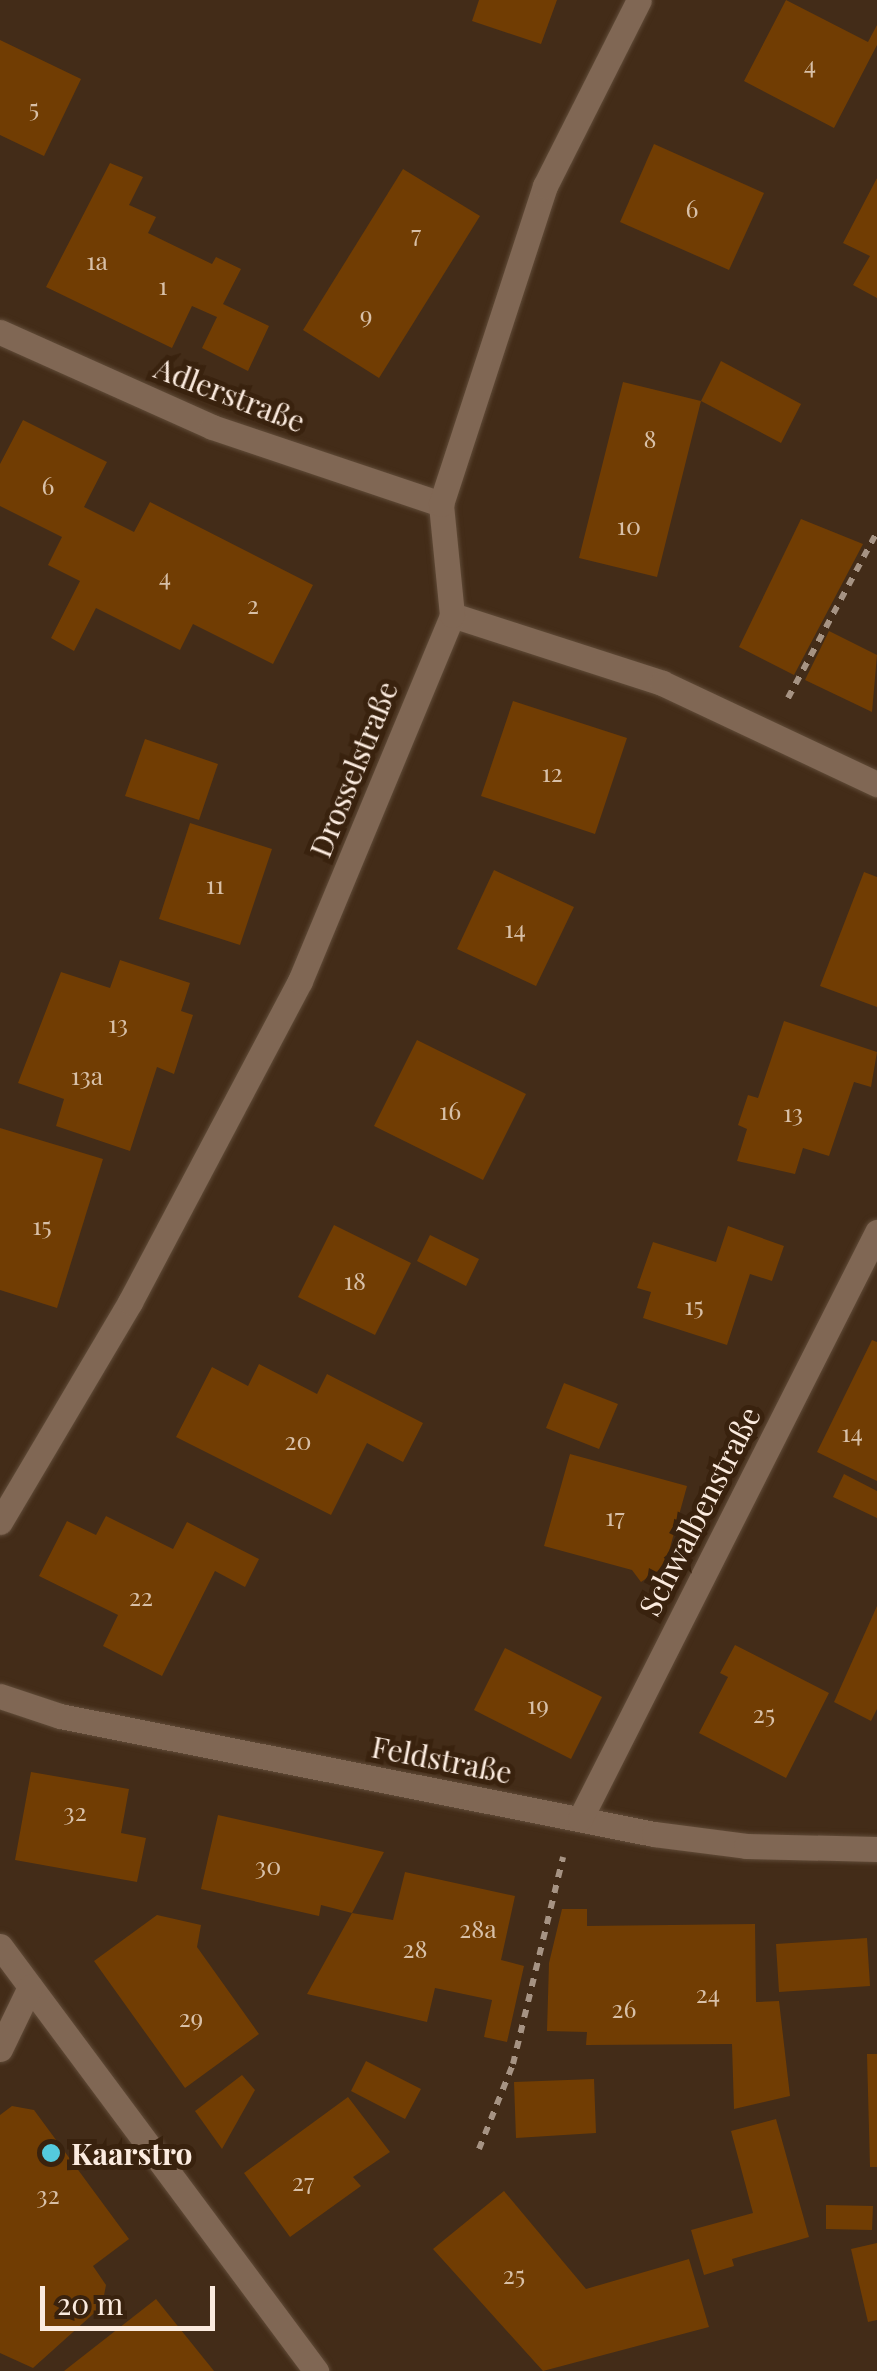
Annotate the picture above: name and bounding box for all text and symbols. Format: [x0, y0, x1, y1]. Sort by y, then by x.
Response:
house number: 4 [804, 49, 816, 79]
house number: 5 [29, 92, 39, 122]
house number: 6 [686, 193, 698, 223]
house number: 7 [411, 218, 421, 248]
house number: 1a [86, 245, 108, 275]
house number: 1 [158, 270, 168, 300]
house number: 9 [360, 299, 372, 329]
street label: Adlerstraße [150, 349, 310, 439]
house number: 8 [644, 423, 656, 453]
house number: 6 [42, 470, 54, 500]
house number: 10 [617, 510, 641, 540]
house number: 4 [159, 561, 171, 591]
house number: 2 [247, 589, 259, 619]
street label: Drosselstraße [301, 676, 405, 862]
house number: 12 [541, 757, 563, 787]
house number: 11 [206, 869, 224, 899]
house number: 14 [504, 913, 526, 943]
house number: 13 [108, 1008, 128, 1038]
house number: 13a [71, 1060, 103, 1090]
house number: 16 [439, 1095, 461, 1125]
house number: 13 [783, 1097, 803, 1127]
house number: 15 [32, 1210, 52, 1240]
house number: 18 [344, 1265, 366, 1295]
house number: 15 [684, 1290, 704, 1320]
street label: Schwalbenstraße [631, 1401, 767, 1621]
house number: 14 [841, 1417, 863, 1447]
house number: 20 [285, 1425, 311, 1455]
house number: 17 [605, 1501, 625, 1531]
house number: 22 [129, 1581, 153, 1611]
house number: 19 [527, 1689, 549, 1719]
house number: 25 [753, 1698, 775, 1728]
street label: Feldstraße [369, 1728, 515, 1790]
house number: 32 [63, 1796, 87, 1826]
house number: 30 [255, 1850, 281, 1880]
house number: 28a [459, 1913, 497, 1943]
house number: 28 [403, 1933, 427, 1963]
house number: 24 [696, 1978, 720, 2008]
house number: 26 [612, 1993, 636, 2023]
house number: 29 [179, 2002, 203, 2032]
place label: Kaarstro [71, 2135, 192, 2171]
marker: Kaarstro [40, 2142, 62, 2164]
house number: 27 [292, 2166, 314, 2196]
house number: 32 [36, 2179, 60, 2209]
house number: 25 [503, 2259, 525, 2289]
scale bar [45, 2266, 220, 2328]
text: 20 m [57, 2283, 123, 2323]

